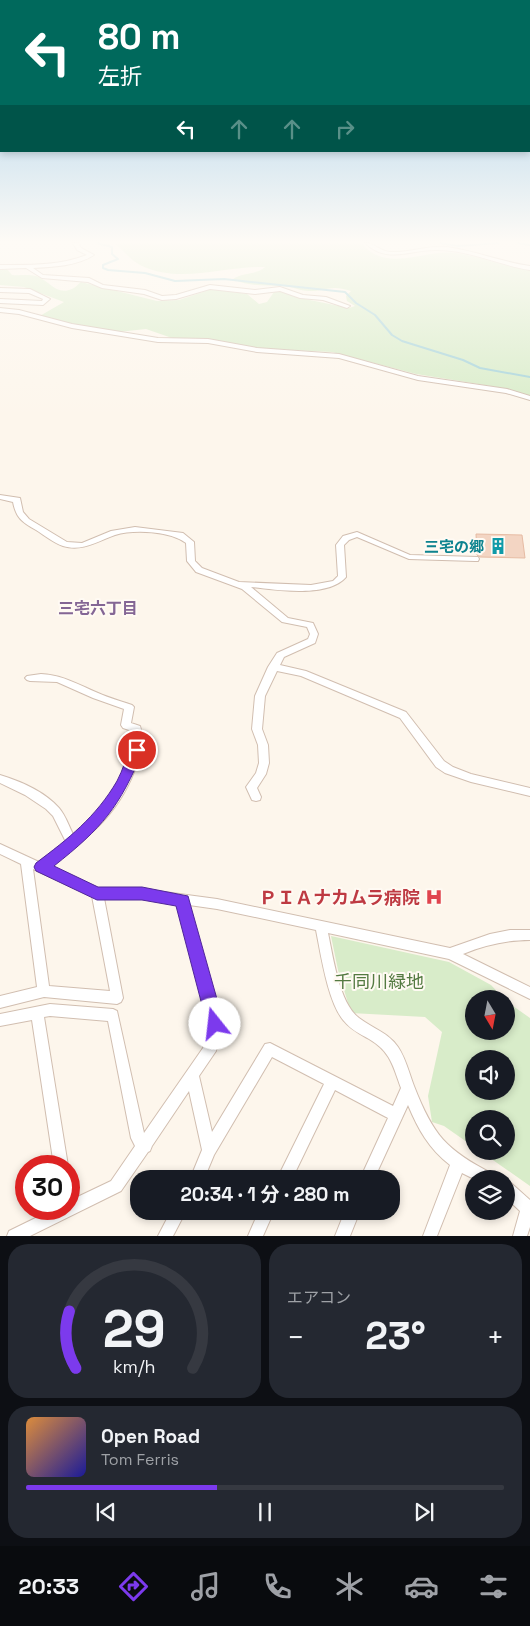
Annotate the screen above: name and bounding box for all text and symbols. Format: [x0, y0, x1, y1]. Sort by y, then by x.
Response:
text: 80 m [98, 15, 180, 59]
icon: left [15, 20, 80, 85]
text: 左折 [98, 62, 142, 90]
icon: left [172, 115, 200, 143]
icon: ahead [225, 115, 253, 143]
icon: ahead [278, 115, 306, 143]
icon: right [331, 115, 359, 143]
building icon: 三宅の郷 [488, 536, 508, 556]
place label: 三宅の郷 [424, 537, 484, 556]
district label: 三宅六丁目 [58, 598, 138, 619]
pin [116, 729, 158, 771]
icon: arrive [123, 736, 151, 764]
place label: ＰＩＡナカムラ病院 [259, 886, 420, 909]
hospital icon: ＰＩＡナカムラ病院 [424, 887, 444, 907]
park label: 千同川緑地 [334, 970, 424, 993]
north arrow [465, 990, 515, 1040]
map controls [465, 990, 515, 1220]
position arrow [188, 997, 240, 1049]
button: sound [465, 1050, 515, 1100]
button: search [465, 1110, 515, 1160]
speed limit sign: 30 [15, 1155, 80, 1220]
button: layers [465, 1170, 515, 1220]
text: 20:34 · 1 分 · 280 m [181, 1182, 349, 1207]
text: エアコン [287, 1287, 351, 1308]
text: 29 [103, 1296, 166, 1362]
text: 23° [365, 1312, 426, 1360]
text: − [287, 1319, 304, 1355]
text: + [487, 1319, 504, 1355]
text: km/h [113, 1355, 156, 1378]
text: Open Road [101, 1424, 200, 1449]
text: Tom Ferris [101, 1449, 179, 1470]
icon: previous [92, 1498, 120, 1526]
icon: pause [251, 1498, 279, 1526]
icon: next [410, 1498, 438, 1526]
icon: directions [116, 1569, 151, 1604]
icon: music [188, 1569, 223, 1604]
icon: phone [260, 1569, 295, 1604]
icon: climate [332, 1569, 367, 1604]
icon: car [404, 1569, 439, 1604]
icon: filters [476, 1569, 511, 1604]
text: 20:33 [19, 1572, 79, 1600]

